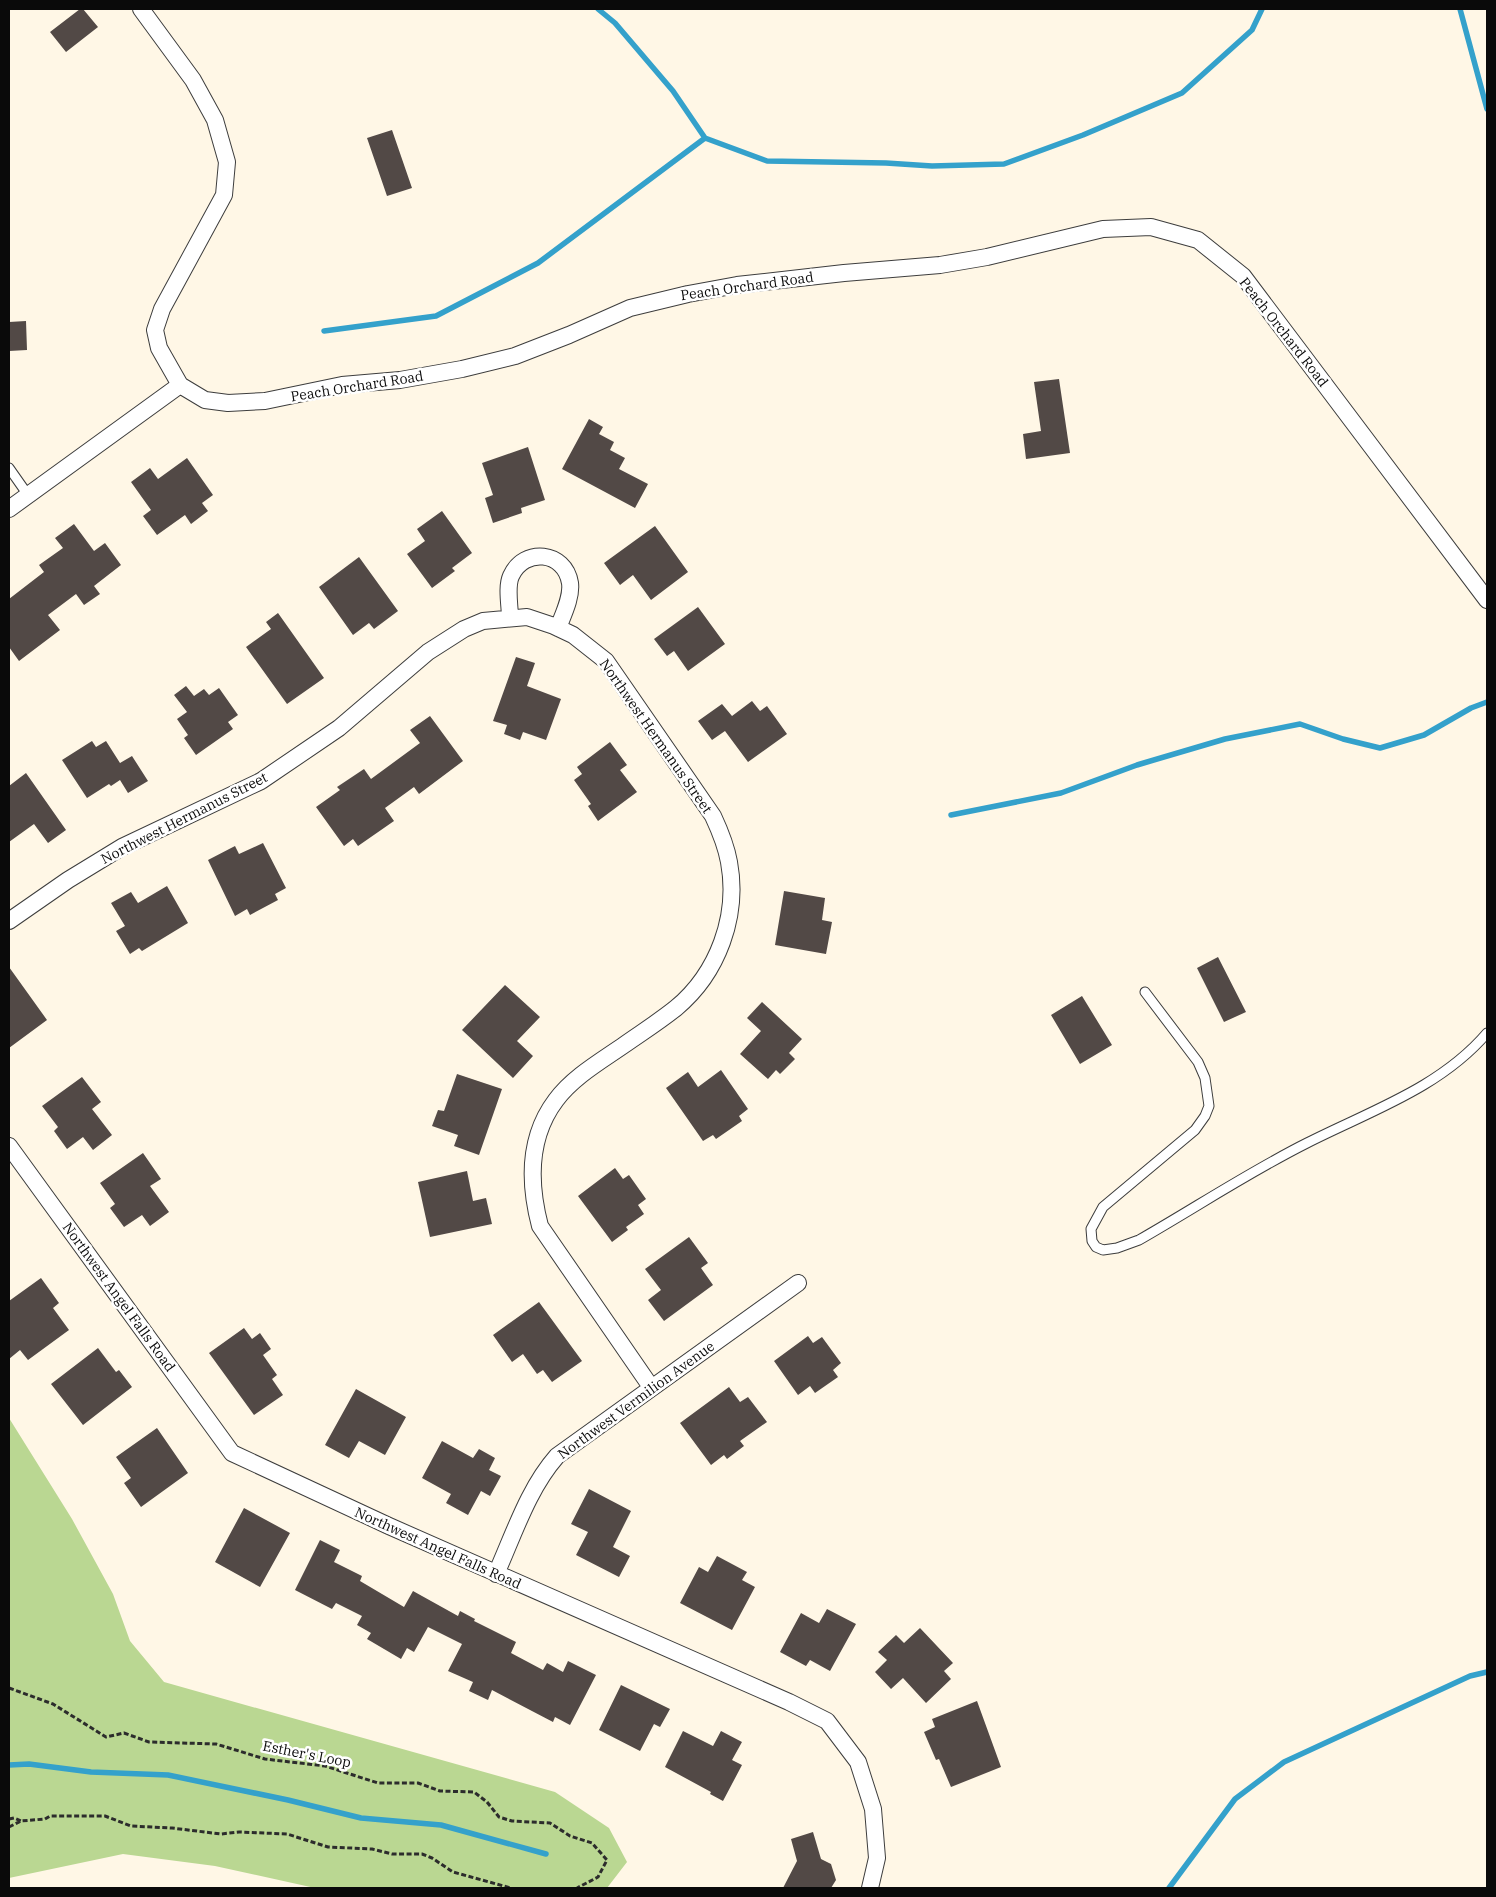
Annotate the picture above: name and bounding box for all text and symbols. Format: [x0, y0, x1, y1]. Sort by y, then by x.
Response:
street label: Peach Orchard Road [679, 268, 815, 304]
street label: Peach Orchard Road [1236, 274, 1333, 391]
street label: Peach Orchard Road [289, 367, 425, 405]
street label: Northwest Hermanus Street [596, 655, 716, 817]
street label: Northwest Hermanus Street [98, 768, 270, 868]
street label: Northwest Angel Falls Road [59, 1219, 180, 1376]
street label: Northwest Vermilion Avenue [554, 1337, 718, 1463]
street label: Northwest Angel Falls Road [352, 1503, 525, 1593]
street label: Esther's Loop [261, 1737, 353, 1771]

